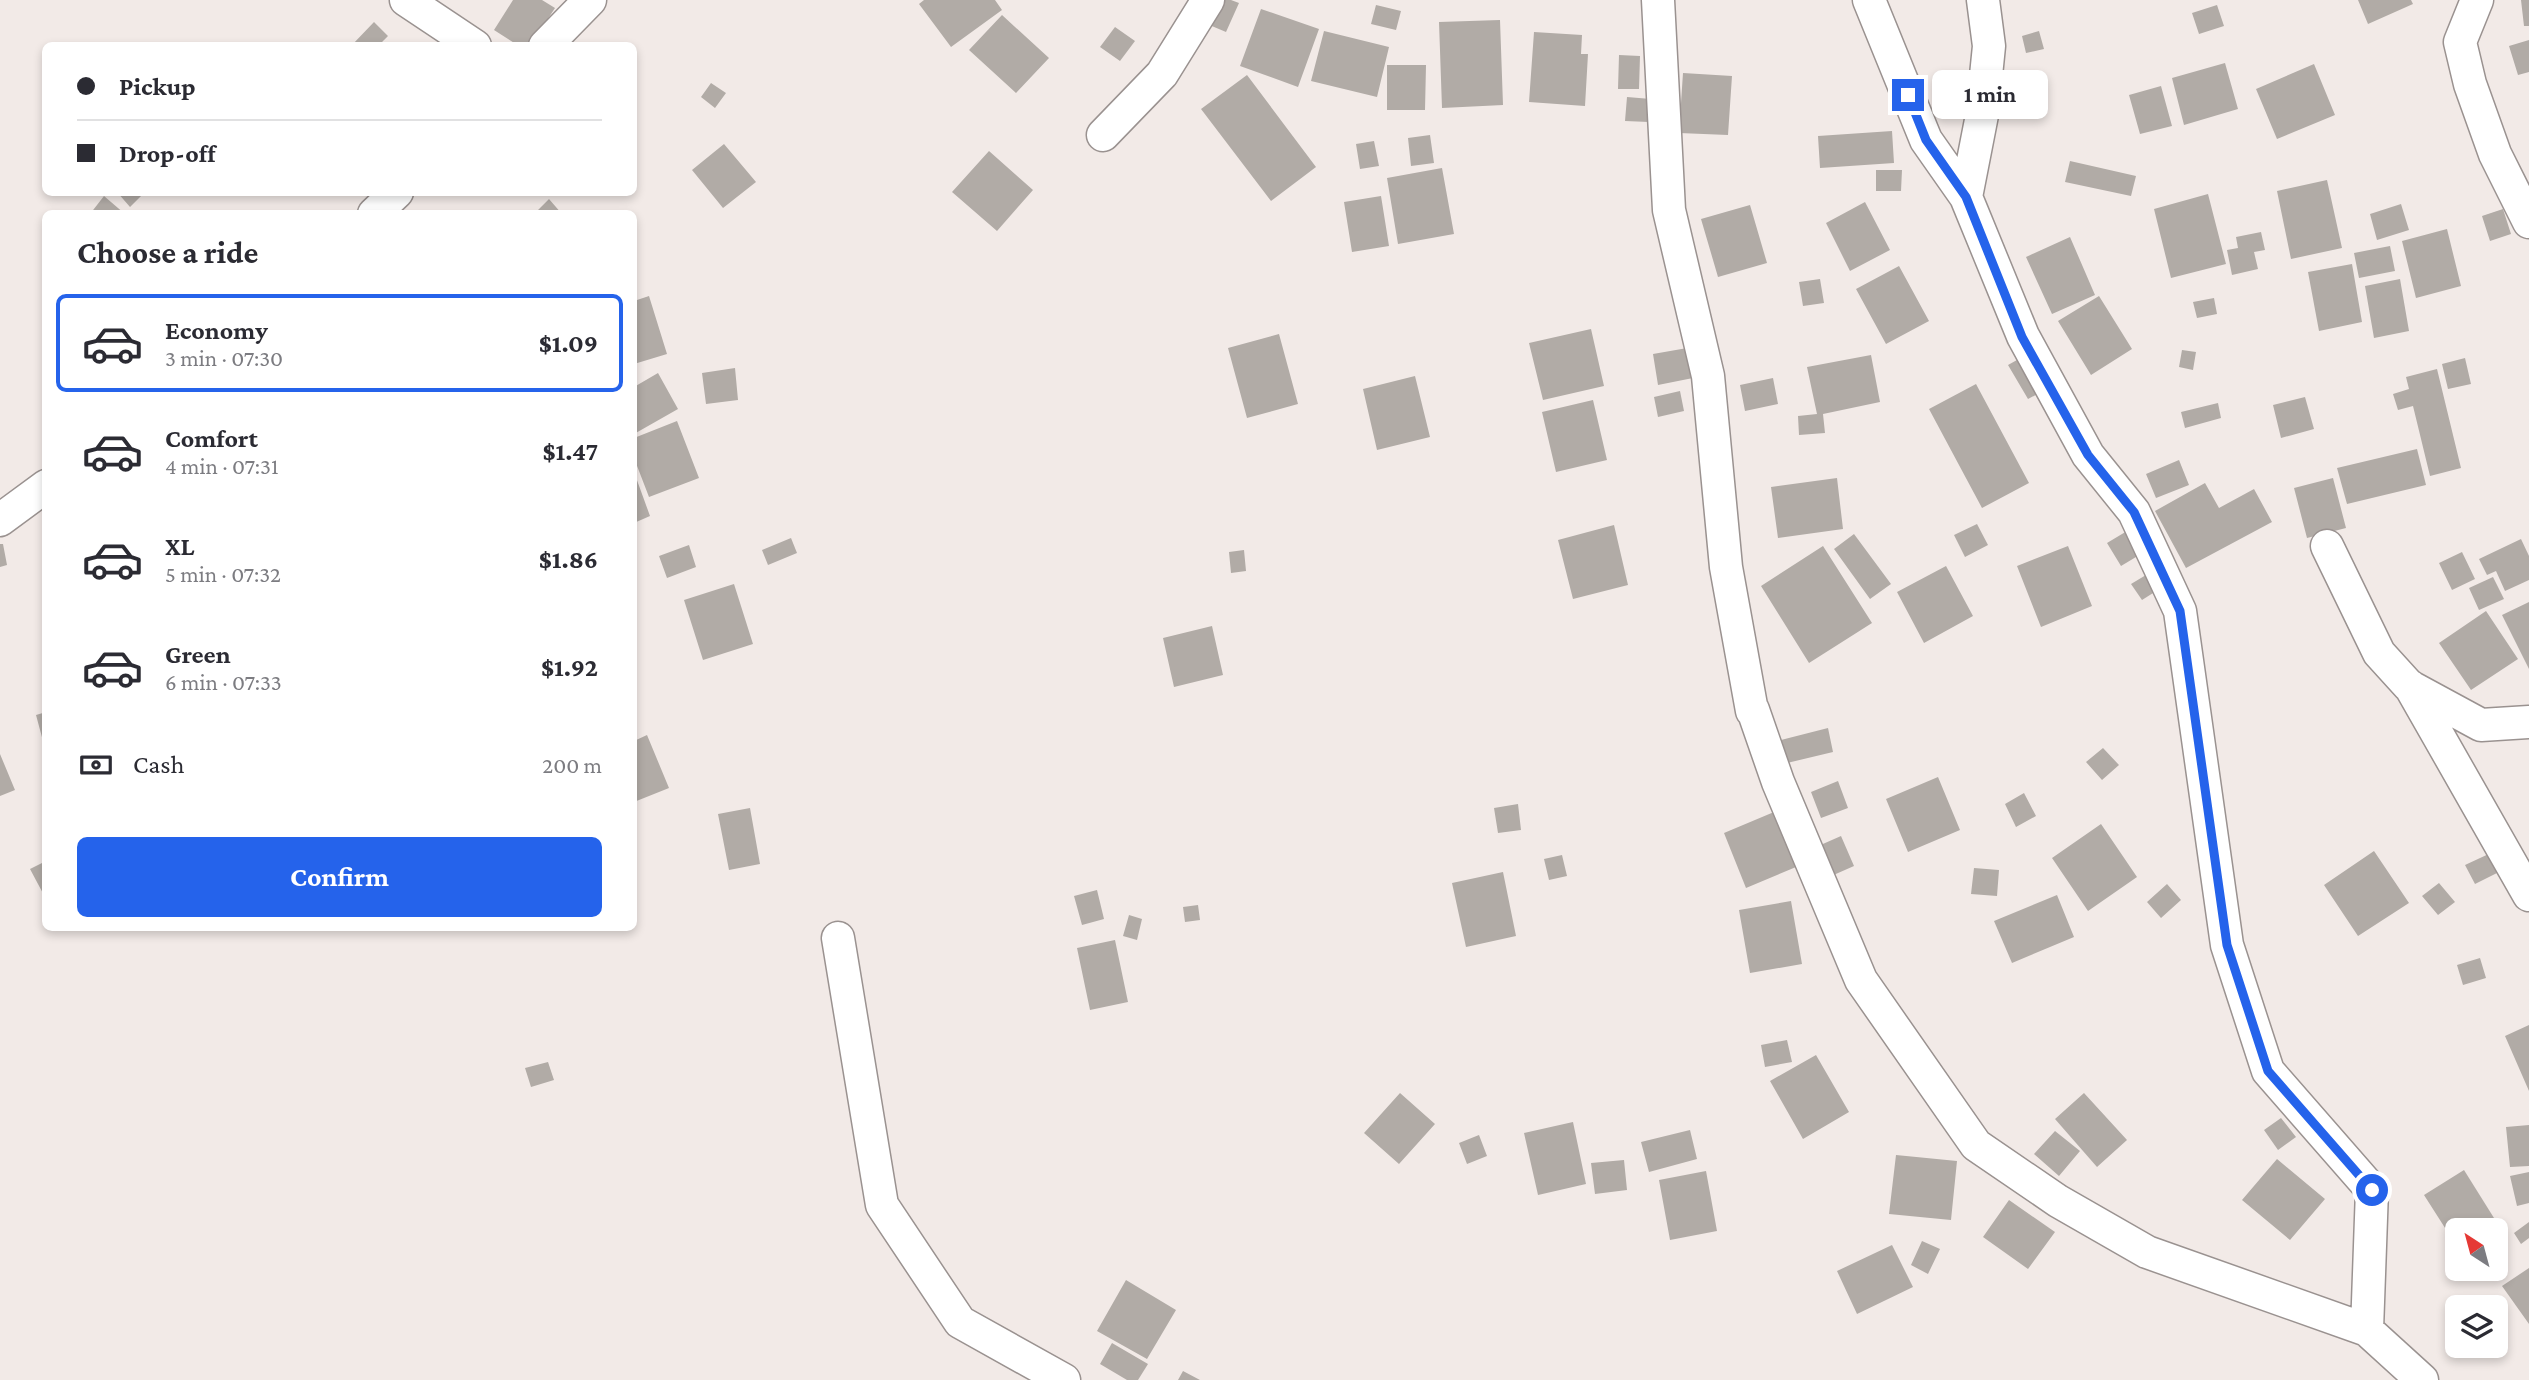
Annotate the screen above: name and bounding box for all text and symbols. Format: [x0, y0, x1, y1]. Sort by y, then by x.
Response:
callout: 1 min [1932, 70, 2048, 119]
text: Pickup [119, 72, 196, 101]
route end [1892, 79, 1924, 111]
text: 1 min [1964, 81, 2016, 107]
text: Drop-off [119, 139, 216, 168]
text: Choose a ride [77, 234, 258, 270]
icon: car [81, 312, 144, 375]
text: Economy [165, 316, 268, 345]
text: $1.09 [539, 329, 598, 358]
text: 3 min · 07:30 [165, 345, 283, 371]
icon: car [81, 420, 144, 483]
text: Comfort [165, 424, 258, 453]
text: $1.47 [542, 437, 598, 466]
text: 4 min · 07:31 [165, 453, 279, 479]
icon: car [81, 528, 144, 591]
text: XL [165, 532, 194, 561]
text: $1.86 [539, 545, 598, 574]
text: 5 min · 07:32 [165, 561, 281, 587]
icon: car [81, 636, 144, 699]
text: Green [165, 640, 231, 669]
text: $1.92 [541, 653, 598, 682]
text: 6 min · 07:33 [165, 669, 282, 695]
icon: cash [77, 746, 115, 784]
text: Cash [133, 750, 184, 779]
text: 200 m [542, 752, 602, 778]
button: Confirm [77, 837, 602, 917]
route start [2356, 1174, 2388, 1206]
north arrow [2445, 1218, 2508, 1281]
map controls [2445, 1218, 2508, 1358]
button: layers [2445, 1295, 2508, 1358]

